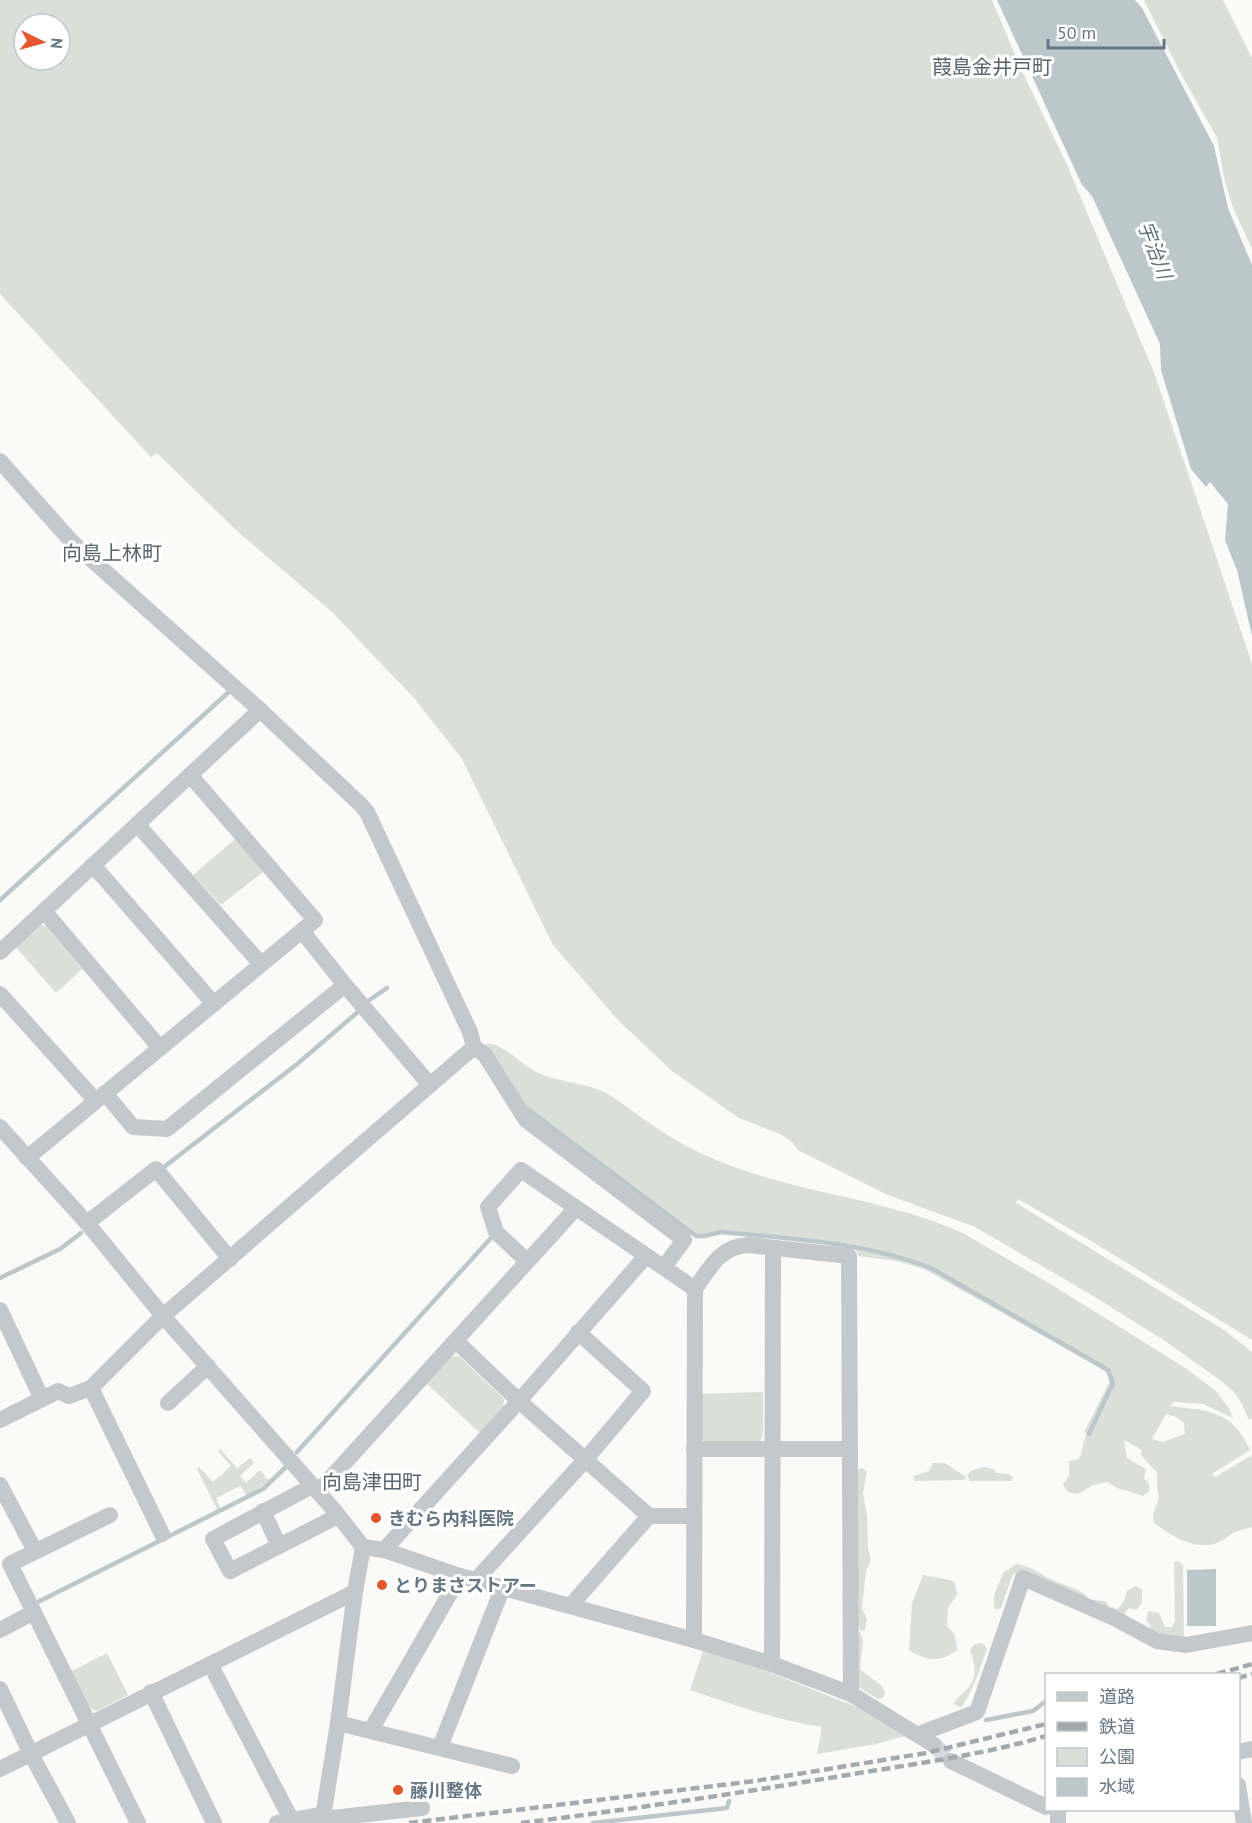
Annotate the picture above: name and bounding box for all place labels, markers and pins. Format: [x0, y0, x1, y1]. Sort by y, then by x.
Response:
place label: きむら内科医院 [388, 1507, 514, 1530]
marker: きむら内科医院 [369, 1511, 383, 1525]
place label: とりまさストアー [394, 1574, 537, 1597]
marker: とりまさストアー [375, 1578, 389, 1592]
place label: 藤川整体 [410, 1779, 482, 1802]
marker: 藤川整体 [391, 1783, 405, 1797]

